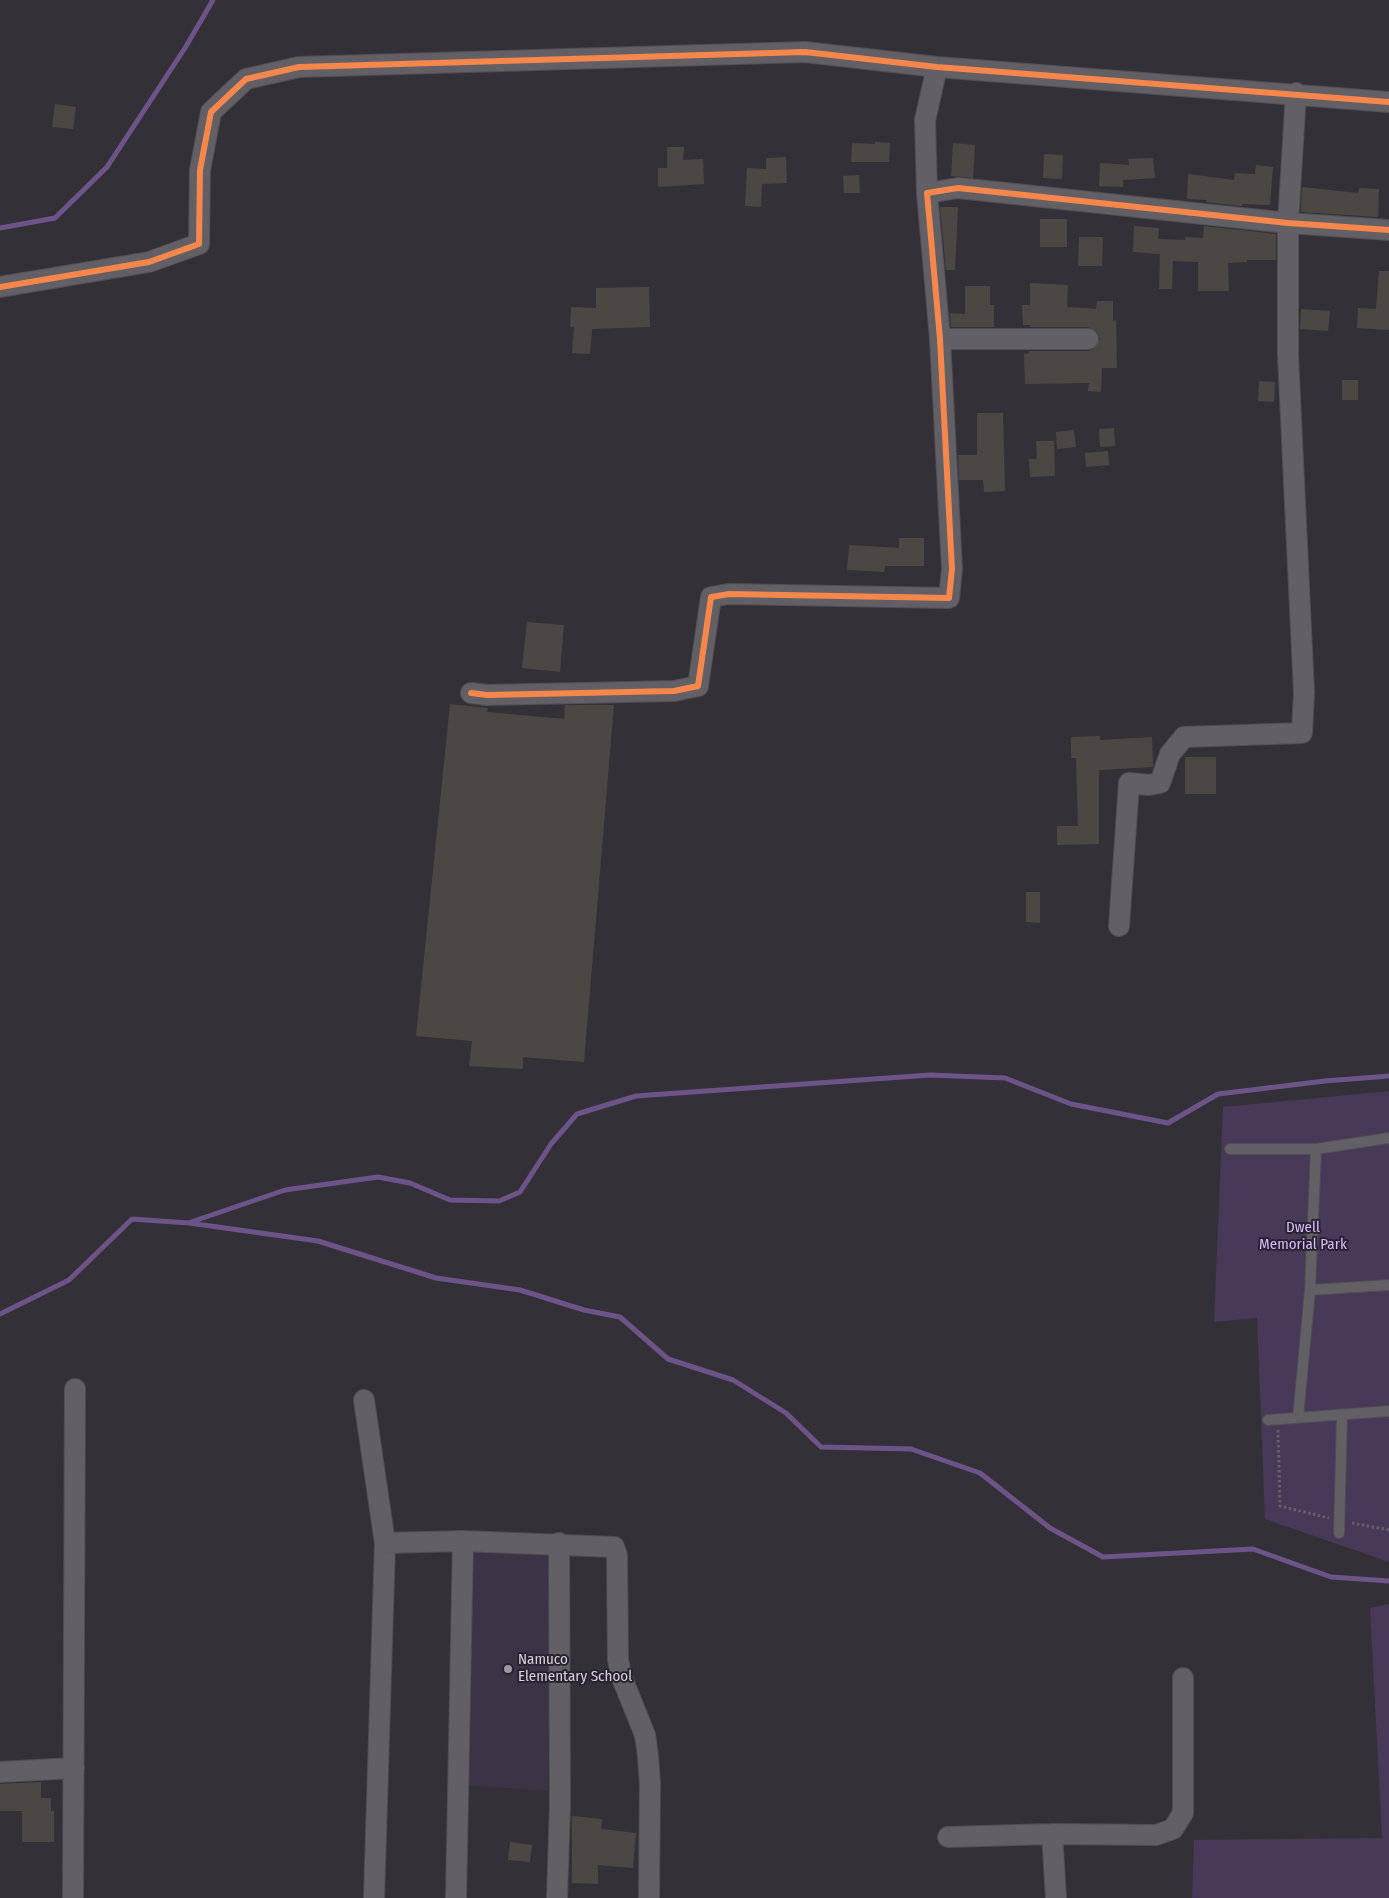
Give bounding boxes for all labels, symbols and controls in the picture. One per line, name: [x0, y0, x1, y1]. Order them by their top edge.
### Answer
park label: Dwell Memorial Park: [1259, 1219, 1347, 1254]
place label: Namuco Elementary School: [518, 1651, 632, 1686]
marker: Namuco Elementary School: [502, 1663, 514, 1675]

